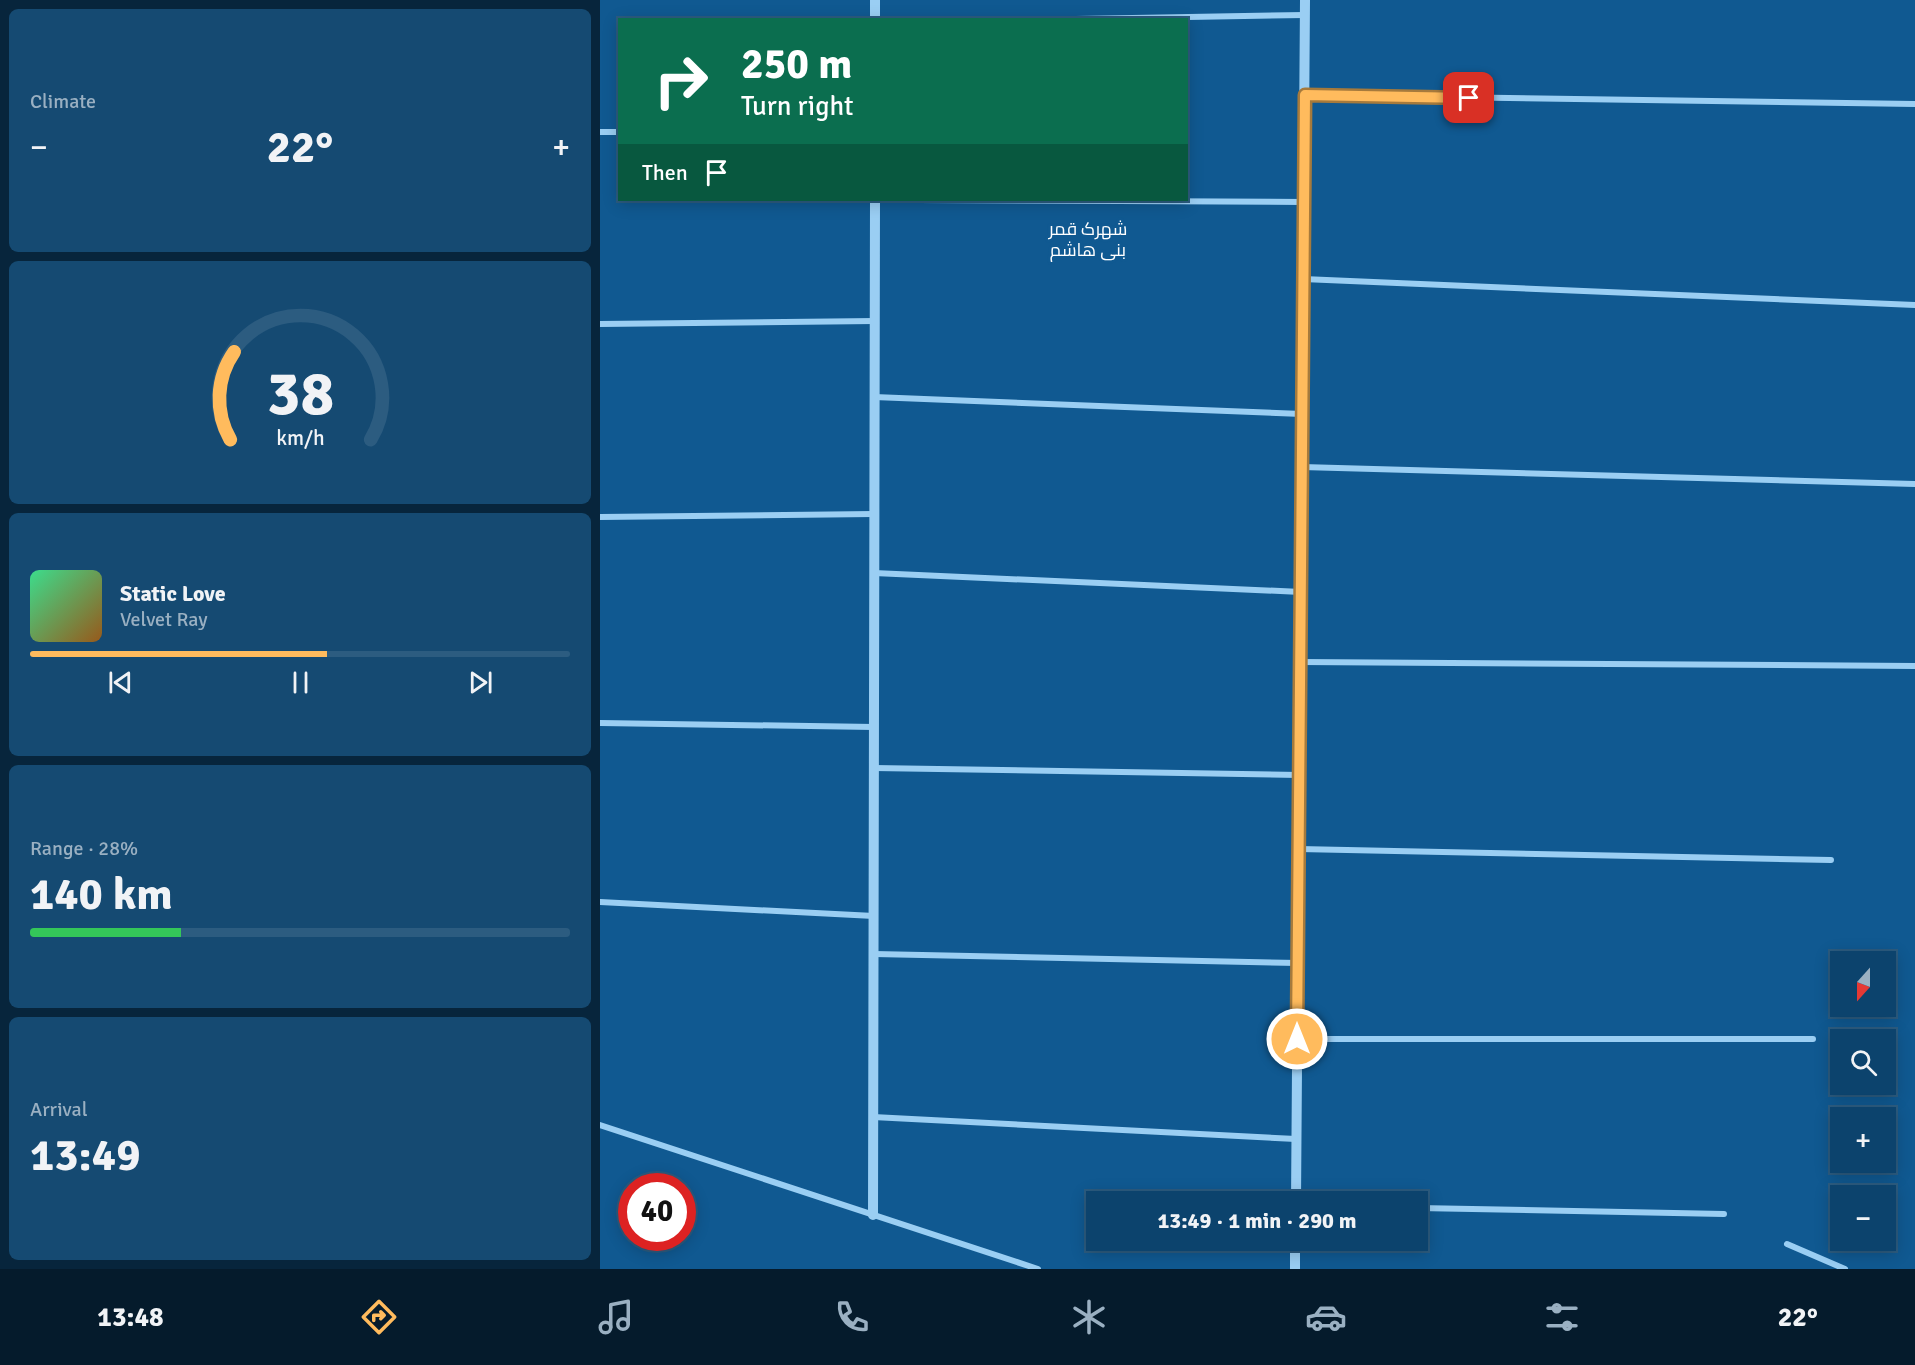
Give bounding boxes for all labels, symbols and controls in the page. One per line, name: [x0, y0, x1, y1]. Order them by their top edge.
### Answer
text: 250 m: [741, 39, 852, 90]
icon: right: [642, 42, 720, 120]
pin: [1443, 72, 1494, 123]
icon: arrive: [1452, 81, 1485, 114]
text: Climate: [30, 89, 96, 114]
text: Turn right: [741, 90, 854, 123]
text: 22°: [267, 120, 333, 175]
text: −: [30, 127, 48, 168]
text: +: [552, 127, 570, 168]
icon: arrive: [700, 156, 733, 189]
text: Then: [642, 159, 688, 186]
district label: شهرک قمر بنی هاشم: [1048, 218, 1127, 262]
text: 38: [266, 355, 334, 432]
text: km/h: [276, 425, 324, 451]
text: Static Love: [120, 580, 226, 607]
text: Velvet Ray: [120, 607, 208, 632]
icon: previous: [104, 666, 137, 699]
icon: pause: [284, 666, 317, 699]
icon: next: [464, 666, 497, 699]
text: Range · 28%: [30, 836, 138, 861]
text: 140 km: [30, 867, 173, 922]
north arrow: [1830, 951, 1896, 1017]
map controls: [1830, 951, 1896, 1251]
position arrow: [1265, 1007, 1329, 1071]
button: search: [1830, 1029, 1896, 1095]
text: Arrival: [30, 1097, 88, 1122]
button: +: [1830, 1107, 1896, 1173]
text: 13:49: [30, 1128, 140, 1183]
speed limit sign: 40: [618, 1173, 696, 1251]
button: −: [1830, 1185, 1896, 1251]
text: 13:49 · 1 min · 290 m: [1157, 1207, 1357, 1234]
icon: directions: [358, 1296, 400, 1338]
icon: music: [595, 1296, 637, 1338]
icon: phone: [831, 1296, 873, 1338]
icon: climate: [1068, 1296, 1110, 1338]
icon: car: [1305, 1296, 1347, 1338]
icon: filters: [1541, 1296, 1583, 1338]
text: 13:48: [97, 1301, 164, 1334]
text: 22°: [1778, 1301, 1818, 1334]

